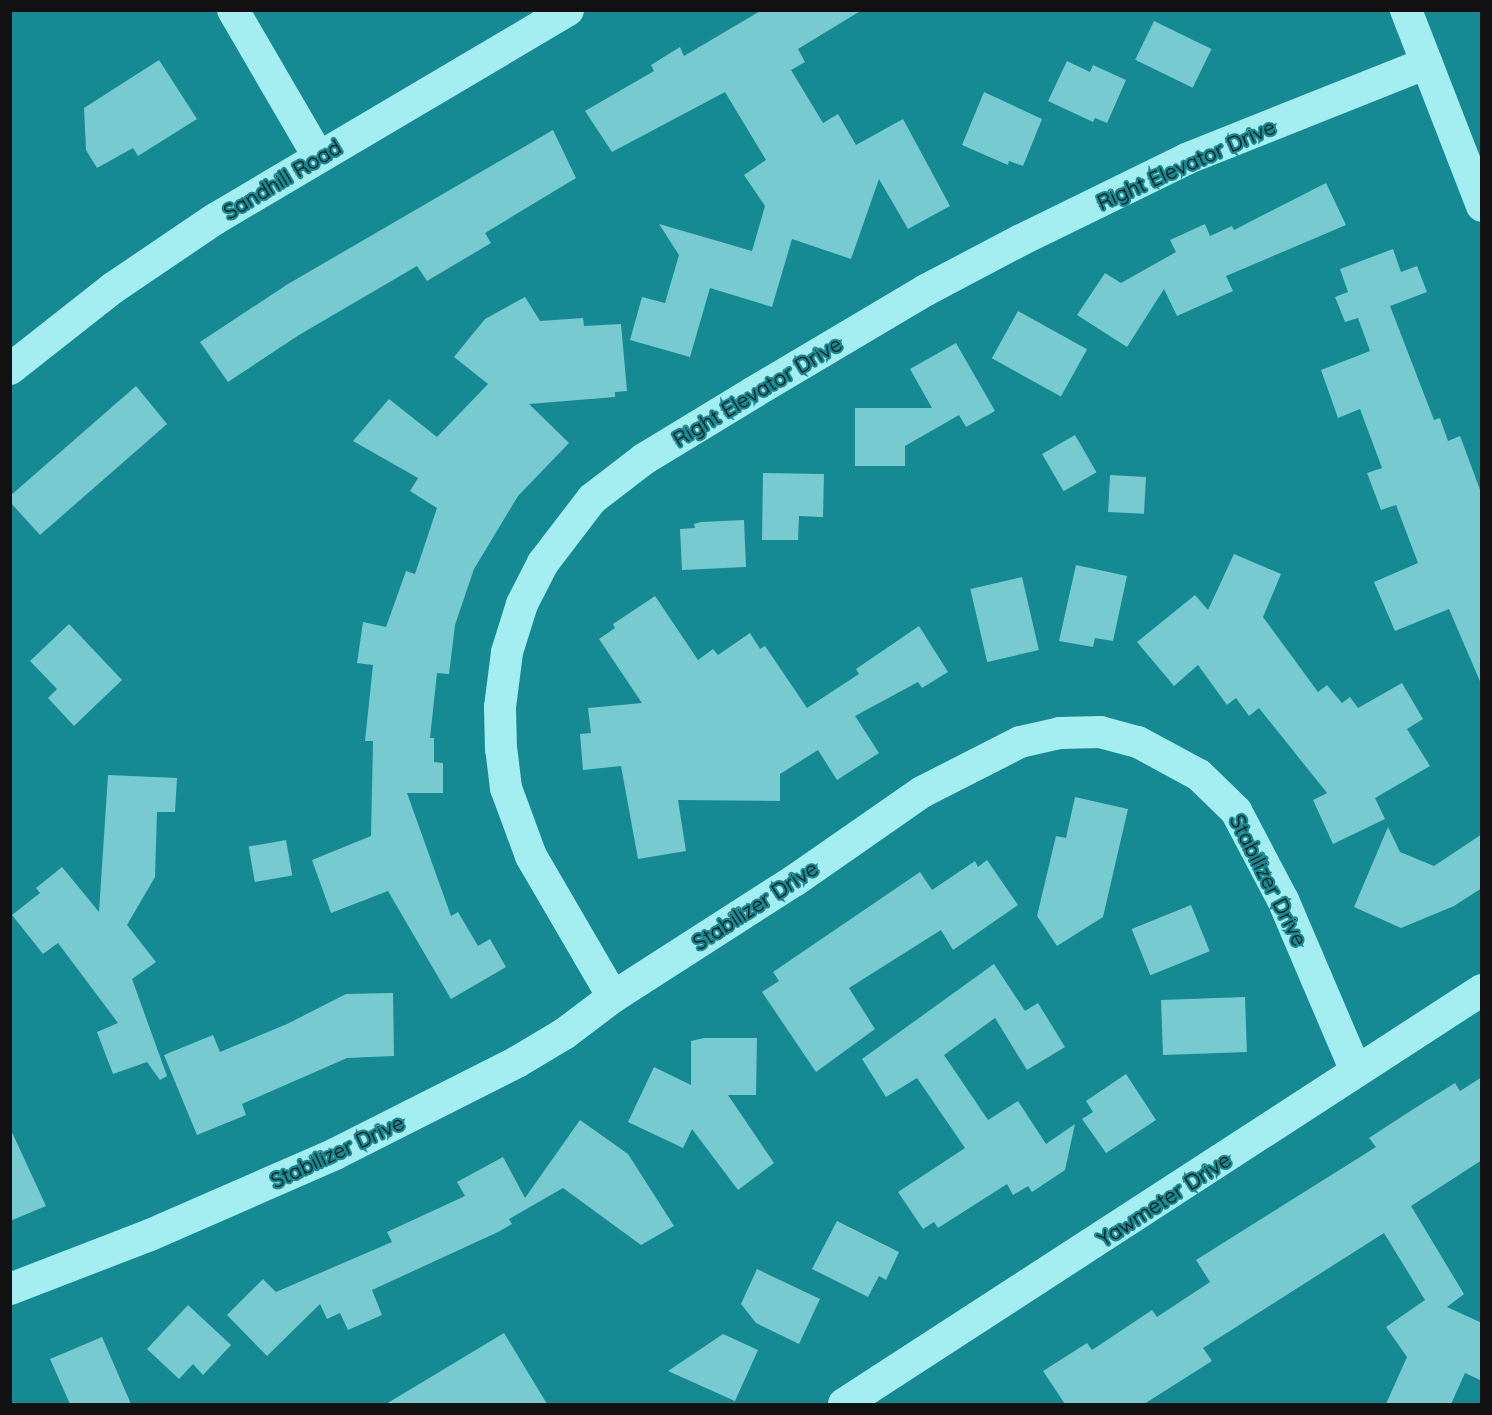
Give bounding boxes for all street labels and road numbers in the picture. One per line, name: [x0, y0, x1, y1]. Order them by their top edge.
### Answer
street label: Right Elevator Drive: [1093, 113, 1279, 215]
street label: Sandhill Road: [218, 134, 346, 224]
street label: Right Elevator Drive: [668, 331, 846, 451]
street label: Stabilizer Drive: [1225, 810, 1313, 950]
street label: Stabilizer Drive: [688, 855, 822, 955]
street label: Stabilizer Drive: [266, 1109, 408, 1193]
street label: Yawmeter Drive: [1093, 1147, 1235, 1251]

